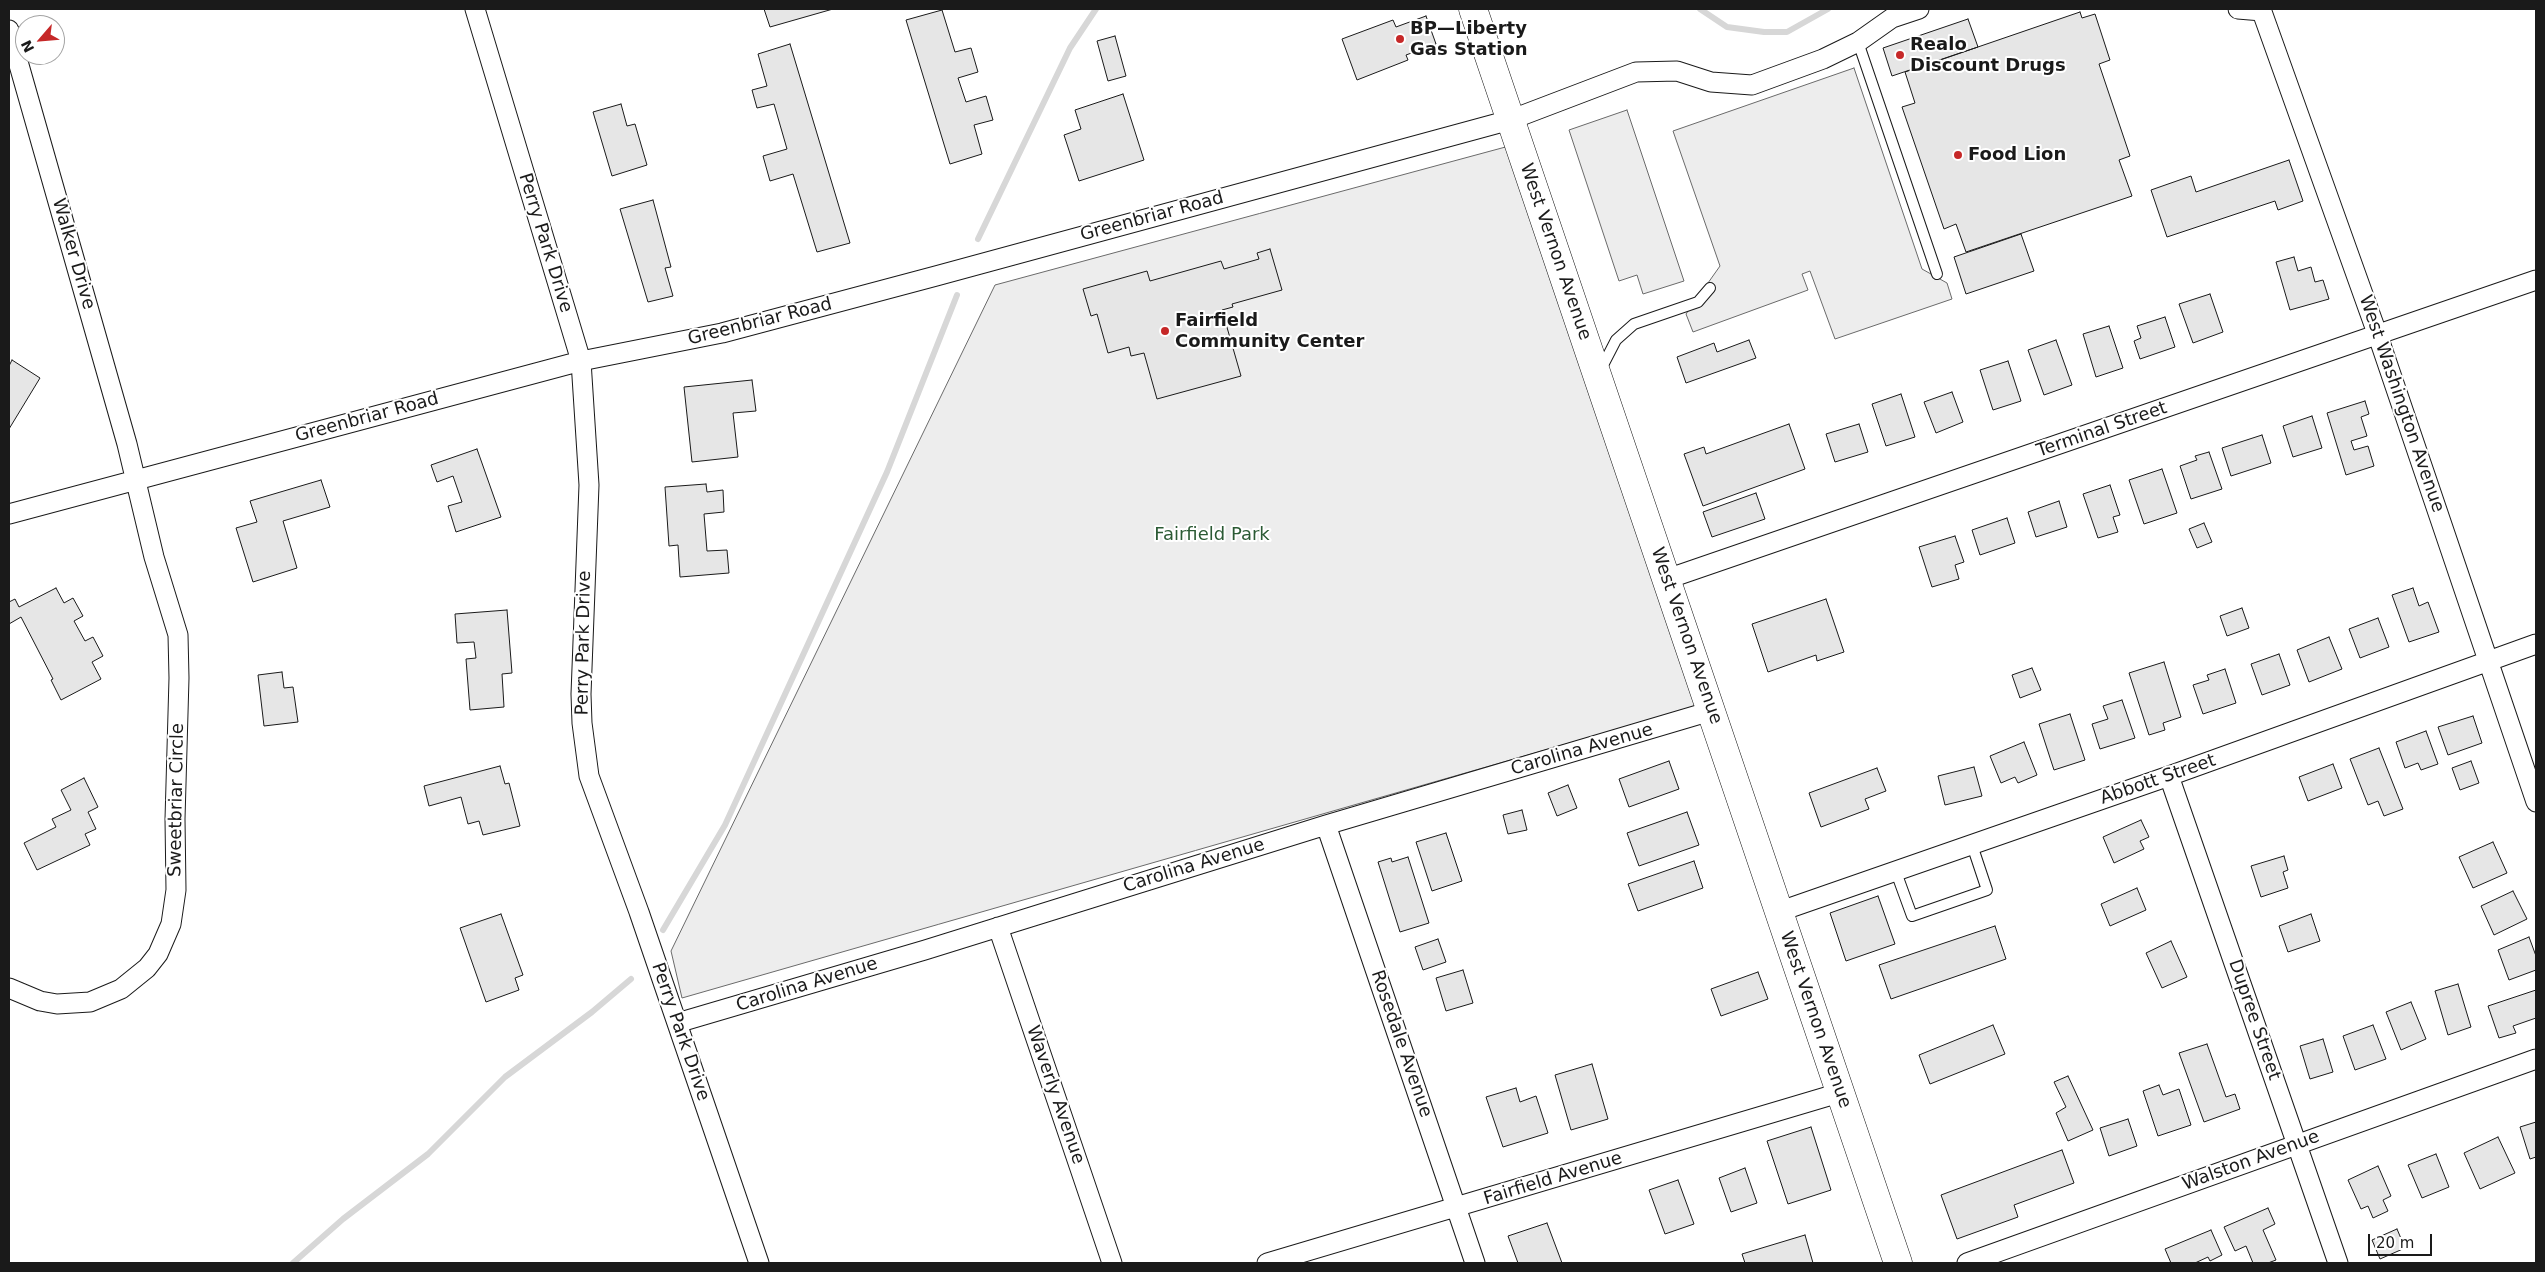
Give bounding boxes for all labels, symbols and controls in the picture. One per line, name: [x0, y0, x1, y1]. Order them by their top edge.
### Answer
north arrow: [15, 15, 65, 65]
place label: BP—Liberty Gas Station: [1410, 18, 1528, 60]
marker: BP—Liberty Gas Station: [1394, 33, 1406, 45]
place label: Realo Discount Drugs: [1910, 34, 2066, 76]
text: N: [18, 38, 37, 55]
marker: Realo Discount Drugs: [1894, 49, 1906, 61]
place label: Food Lion: [1968, 144, 2066, 166]
marker: Food Lion: [1952, 149, 1964, 161]
street label: West Vernon Avenue: [1515, 161, 1595, 343]
street label: Perry Park Drive: [514, 171, 576, 315]
street label: Greenbriar Road: [1078, 187, 1226, 247]
street label: Walker Drive: [47, 196, 99, 312]
street label: West Washington Avenue: [2354, 293, 2448, 515]
street label: Greenbriar Road: [686, 294, 834, 350]
place label: Fairfield Community Center: [1175, 310, 1364, 352]
marker: Fairfield Community Center: [1159, 325, 1171, 337]
street label: Greenbriar Road: [293, 388, 441, 448]
street label: Terminal Street: [2034, 398, 2170, 462]
park label: Fairfield Park: [1154, 524, 1270, 546]
street label: West Vernon Avenue: [1646, 545, 1726, 727]
street label: Perry Park Drive: [572, 570, 596, 716]
street label: Carolina Avenue: [1509, 719, 1655, 781]
street label: Sweetbriar Circle: [165, 723, 189, 877]
street label: Abbott Street: [2097, 750, 2219, 810]
street label: Carolina Avenue: [1121, 834, 1267, 898]
street label: West Vernon Avenue: [1775, 929, 1855, 1111]
street label: Carolina Avenue: [734, 953, 880, 1017]
street label: Dupree Street: [2223, 957, 2285, 1083]
street label: Perry Park Drive: [646, 960, 714, 1104]
street label: Rosedale Avenue: [1366, 968, 1436, 1120]
street label: Waverly Avenue: [1021, 1023, 1089, 1167]
street label: Walston Avenue: [2180, 1126, 2322, 1196]
street label: Fairfield Avenue: [1481, 1148, 1625, 1210]
scale bar: [2370, 1224, 2434, 1256]
text: 20 m: [2376, 1234, 2414, 1252]

